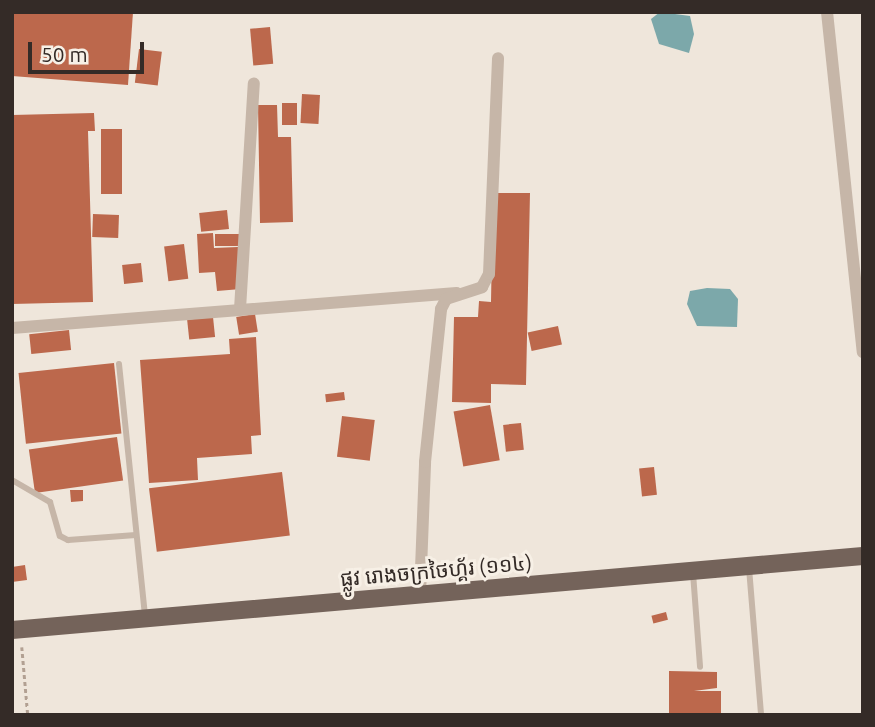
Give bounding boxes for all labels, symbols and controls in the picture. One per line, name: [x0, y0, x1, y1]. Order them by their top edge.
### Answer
scale bar: [32, 28, 147, 72]
text: 50 m: [41, 42, 88, 66]
street label: ផ្លូវ រោងចក្រថៃហ្គ័រ (១១៤): [339, 549, 533, 591]

